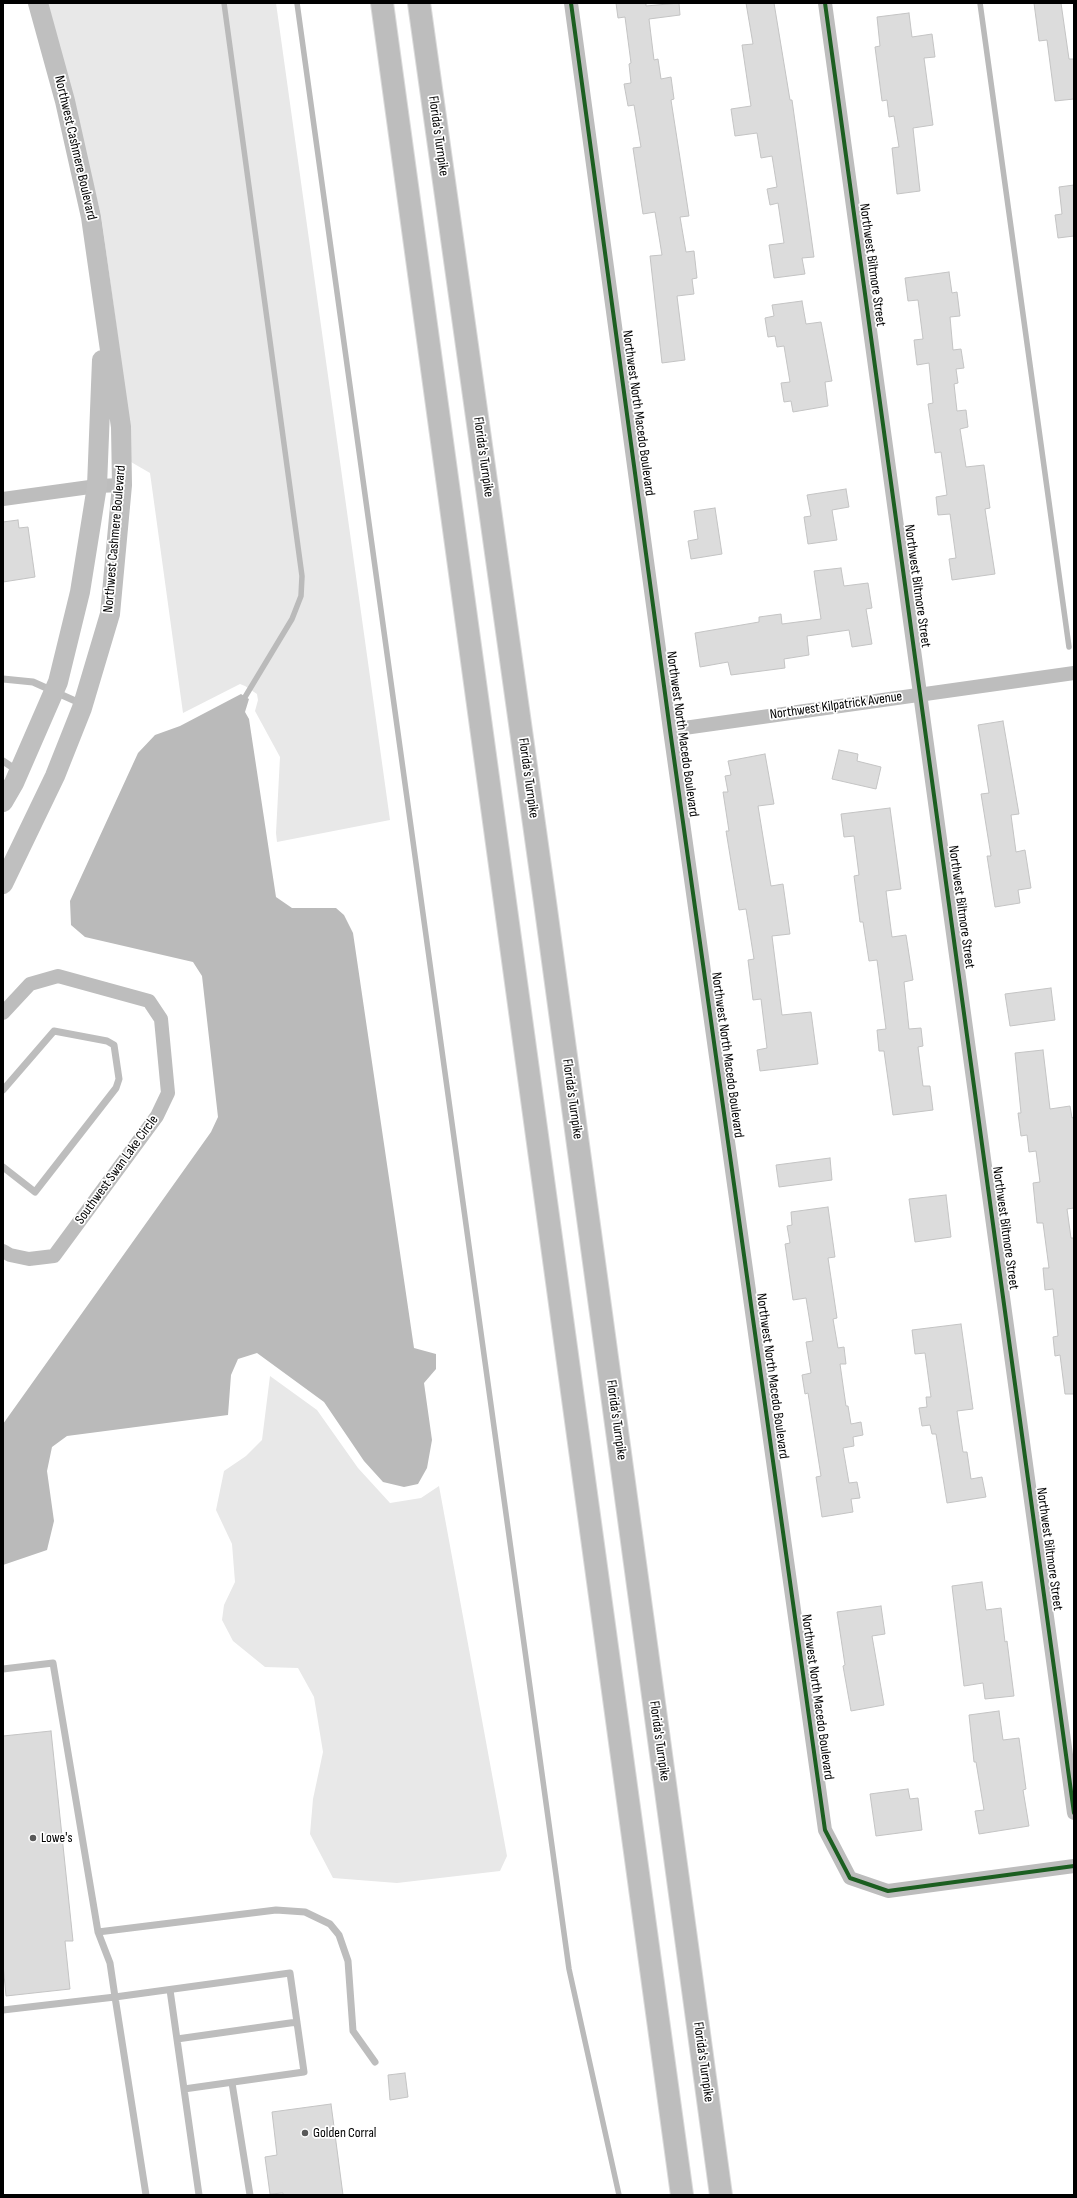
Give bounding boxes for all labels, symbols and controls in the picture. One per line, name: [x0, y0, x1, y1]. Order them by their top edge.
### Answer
street label: Northwest Cashmere Boulevard: [50, 74, 100, 222]
street label: Florida's Turnpike: [424, 95, 452, 177]
street label: Northwest Biltmore Street: [855, 202, 889, 328]
street label: Northwest North Macedo Boulevard: [618, 329, 658, 497]
street label: Florida's Turnpike: [469, 416, 497, 498]
street label: Northwest Cashmere Boulevard: [100, 465, 130, 613]
street label: Northwest Biltmore Street: [900, 523, 934, 649]
street label: Northwest North Macedo Boulevard: [662, 650, 702, 818]
street label: Northwest Kilpatrick Avenue: [769, 688, 903, 724]
street label: Florida's Turnpike: [514, 737, 542, 819]
street label: Northwest Biltmore Street: [944, 844, 978, 970]
street label: Northwest North Macedo Boulevard: [707, 971, 747, 1139]
street label: Florida's Turnpike: [558, 1058, 586, 1140]
street label: Southwest Swan Lake Circle: [72, 1112, 162, 1228]
street label: Northwest Biltmore Street: [988, 1165, 1022, 1291]
street label: Northwest North Macedo Boulevard: [752, 1292, 792, 1460]
street label: Florida's Turnpike: [602, 1379, 630, 1461]
street label: Northwest Biltmore Street: [1032, 1486, 1066, 1612]
street label: Northwest North Macedo Boulevard: [797, 1613, 837, 1781]
street label: Florida's Turnpike: [645, 1700, 673, 1782]
place label: Lowe's: [41, 1830, 72, 1846]
marker: Lowe's: [28, 1833, 38, 1843]
street label: Florida's Turnpike: [689, 2021, 717, 2103]
place label: Golden Corral: [313, 2125, 376, 2141]
marker: Golden Corral: [300, 2128, 310, 2138]

